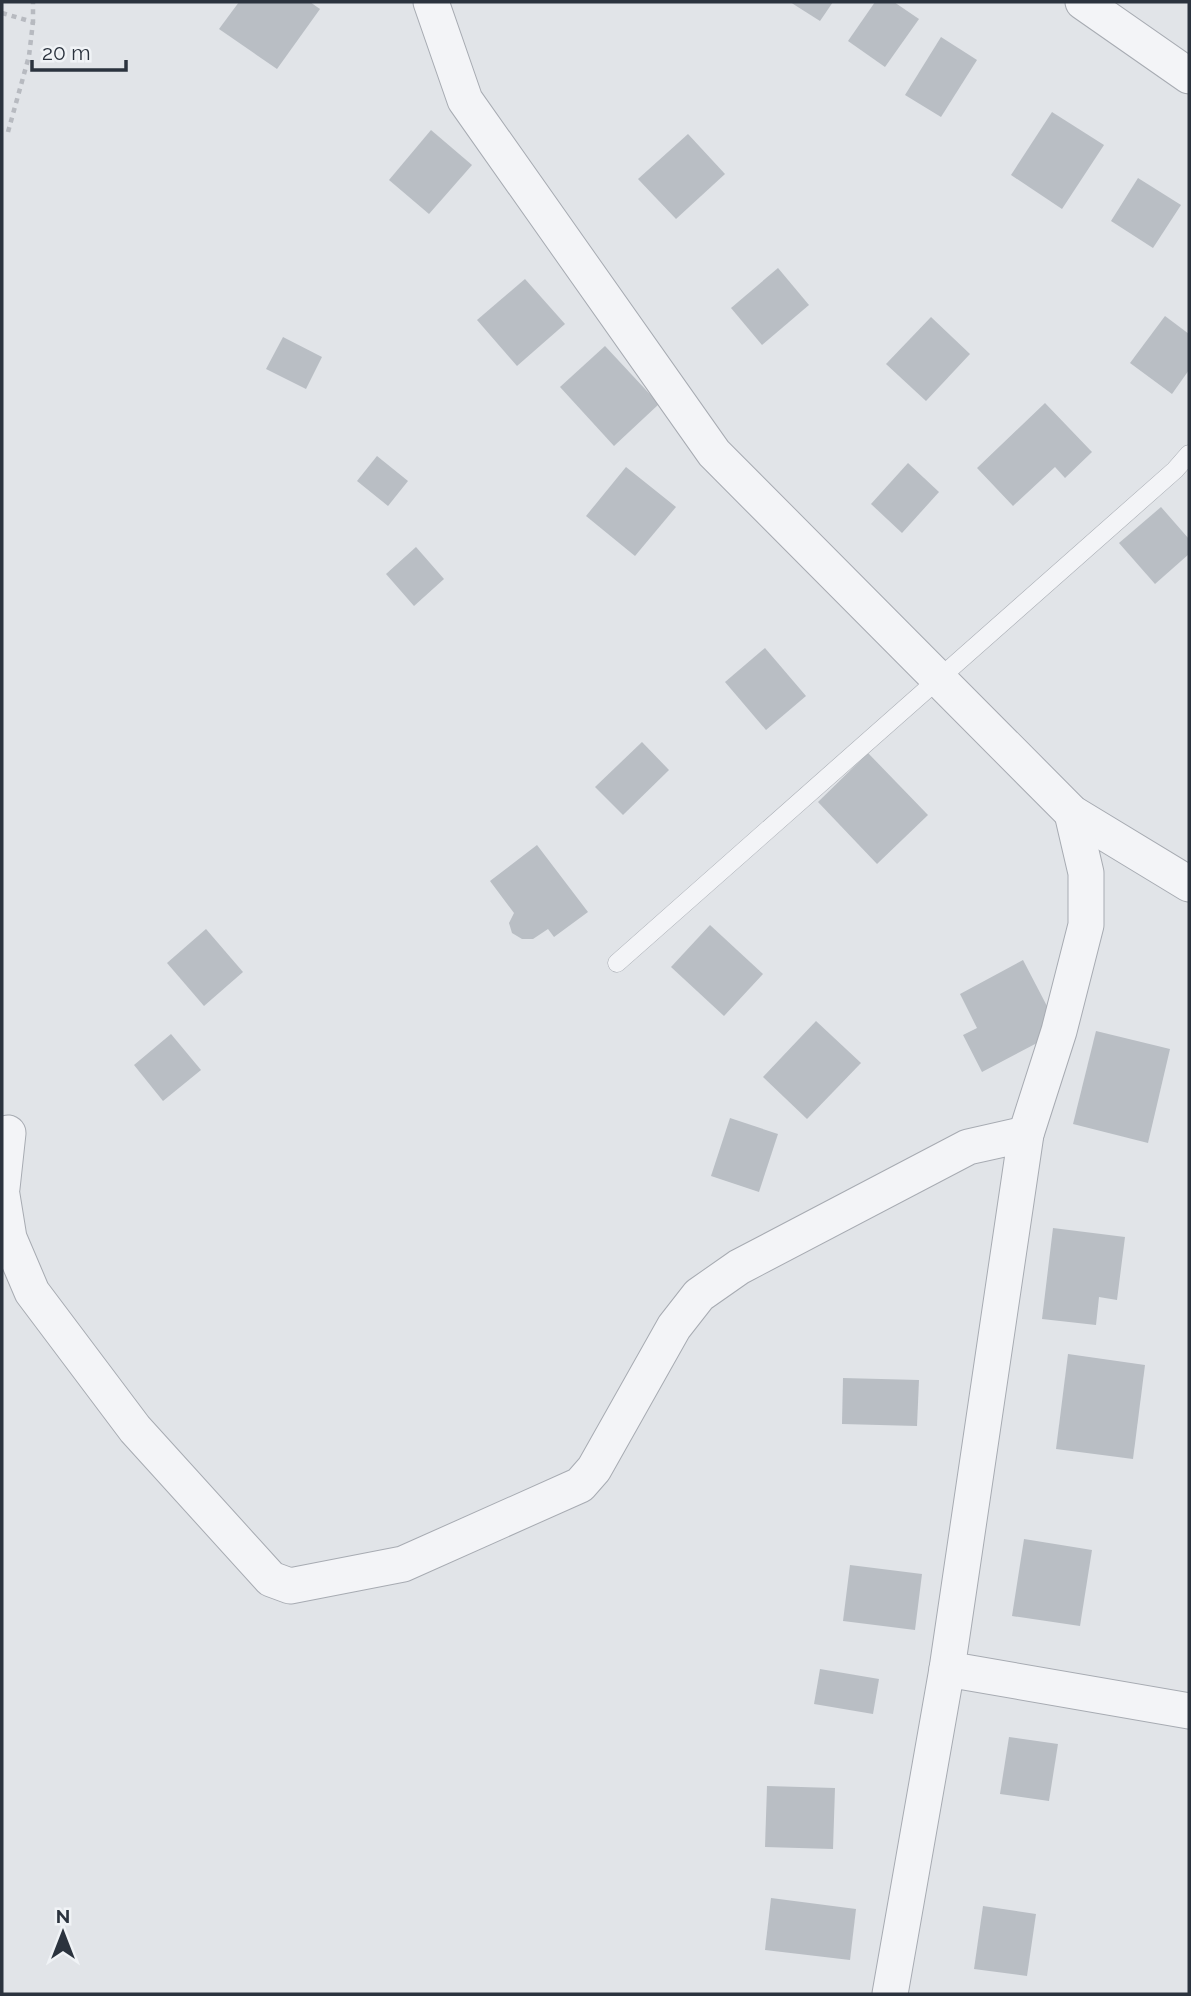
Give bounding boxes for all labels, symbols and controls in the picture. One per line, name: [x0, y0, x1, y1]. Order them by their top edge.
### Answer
scale bar: [32, 28, 126, 72]
text: 20 m: [42, 40, 90, 65]
north arrow: [28, 1898, 98, 1968]
text: N: [56, 1905, 70, 1927]

